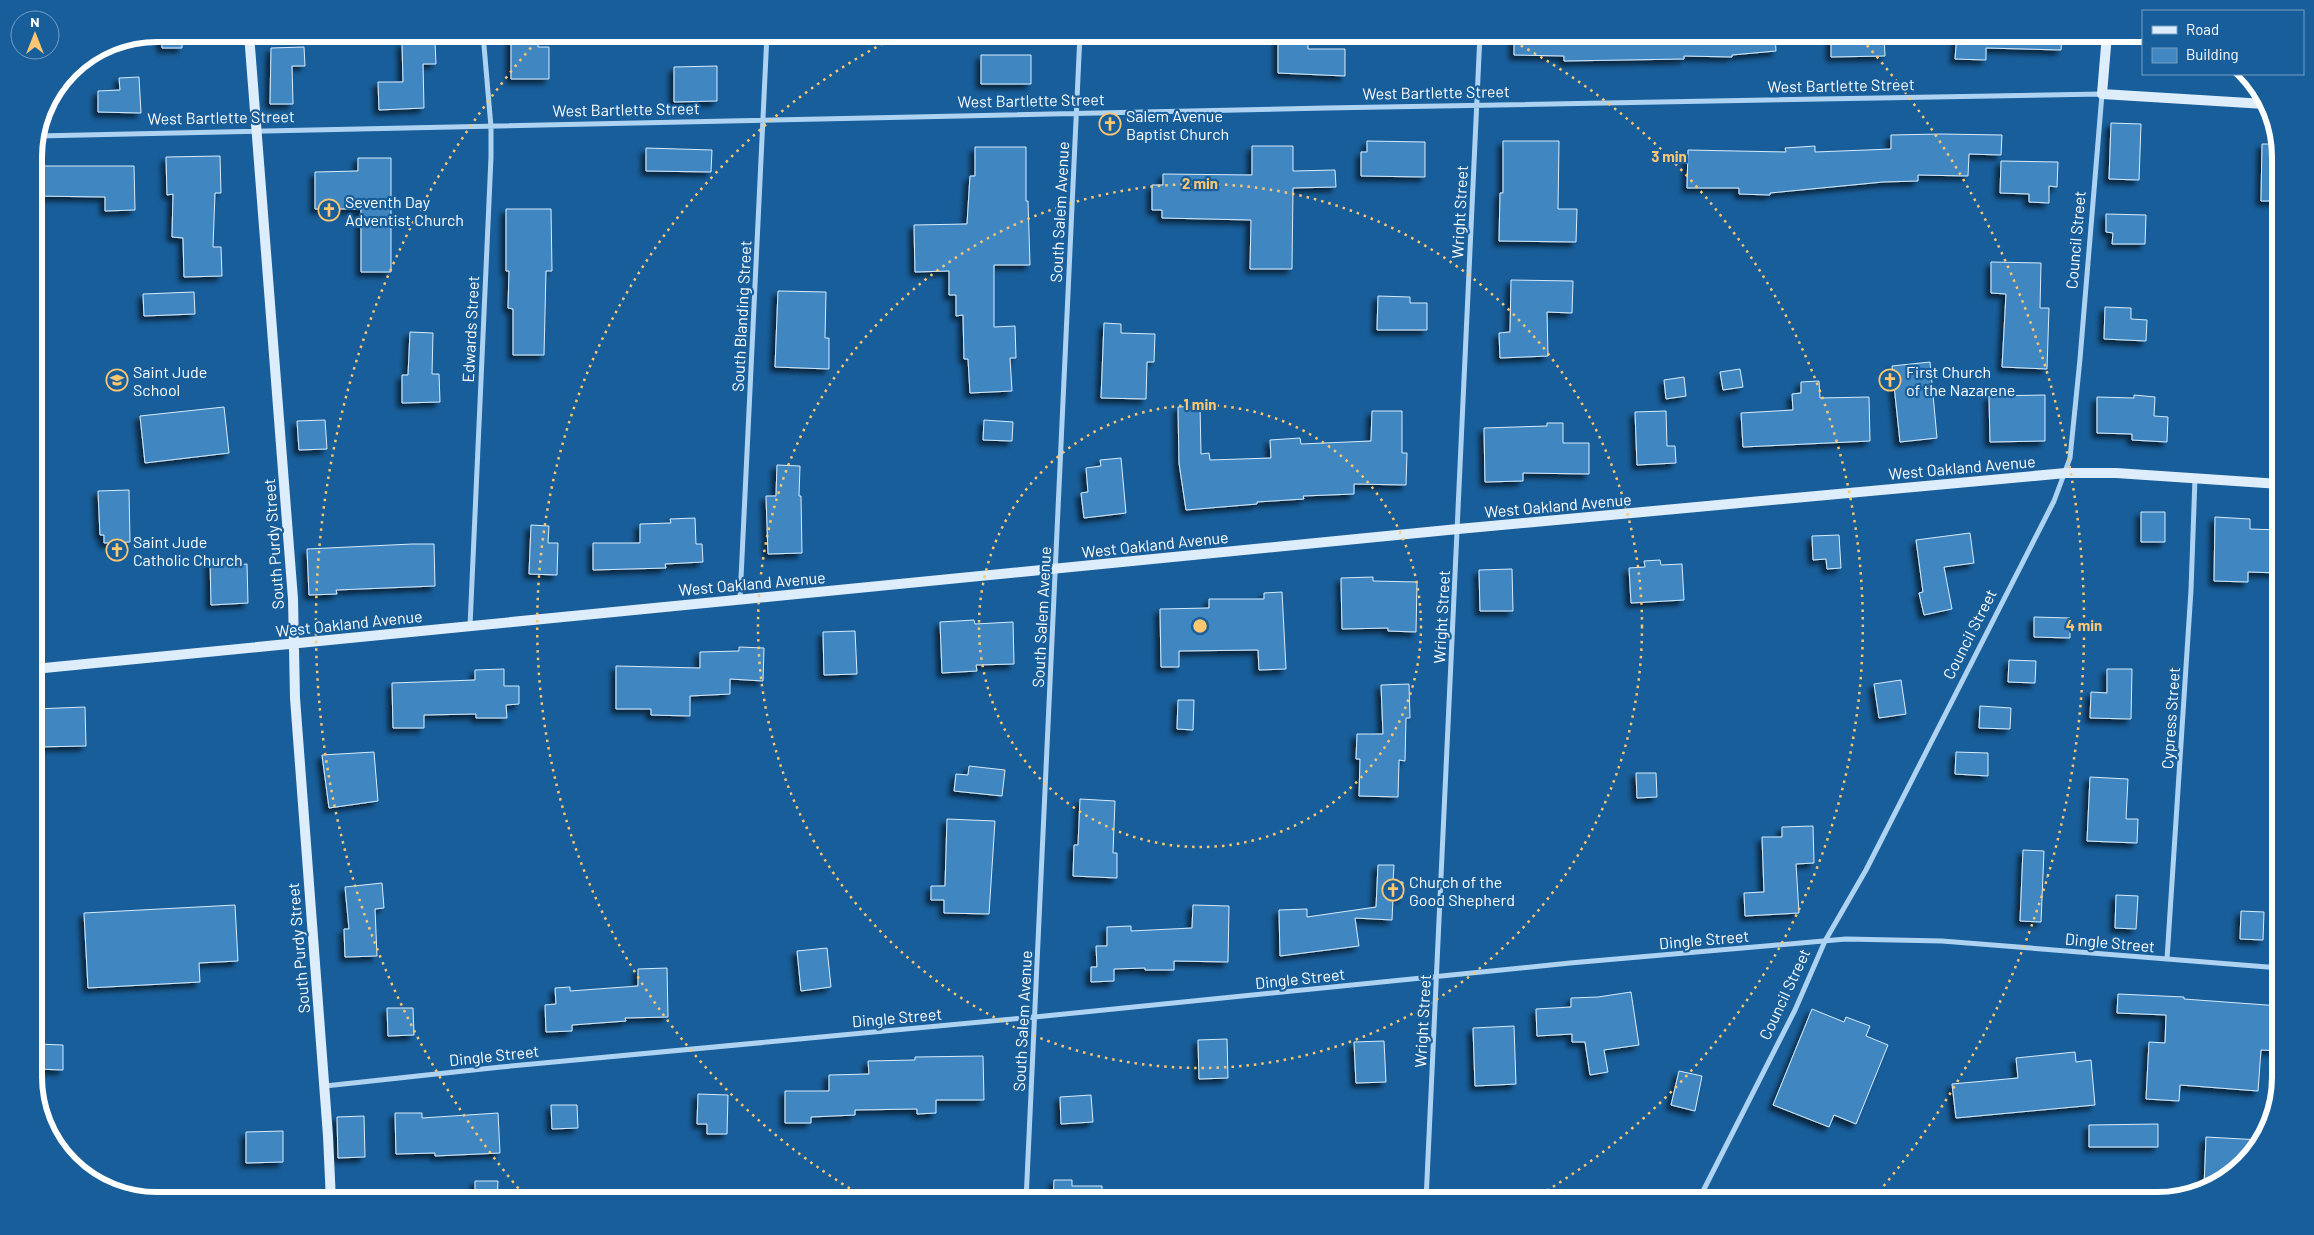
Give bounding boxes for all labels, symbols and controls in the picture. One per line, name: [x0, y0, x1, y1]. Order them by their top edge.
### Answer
north arrow: [10, 10, 60, 60]
legend: [2142, 10, 2304, 75]
text: N: [30, 13, 40, 30]
text: Road: [2186, 20, 2219, 38]
text: Building: [2186, 45, 2239, 63]
street label: West Bartlette Street: [1767, 74, 1915, 96]
street label: West Bartlette Street: [1362, 81, 1510, 103]
street label: West Bartlette Street: [957, 89, 1105, 111]
street label: West Bartlette Street: [552, 98, 700, 120]
street label: West Bartlette Street: [147, 106, 295, 128]
place label: Salem Avenue Baptist Church: [1126, 106, 1229, 143]
church icon: Salem Avenue Baptist Church: [1098, 112, 1122, 136]
street label: South Salem Avenue: [1046, 141, 1072, 283]
text: 3 min: [1651, 147, 1687, 165]
street label: Wright Street: [1447, 165, 1471, 259]
text: 2 min: [1182, 174, 1218, 192]
street label: Council Street: [2061, 190, 2089, 290]
place label: Seventh Day Adventist Church: [345, 192, 464, 229]
church icon: Seventh Day Adventist Church: [317, 198, 341, 222]
street label: South Blanding Street: [728, 240, 754, 392]
street label: Edwards Street: [458, 275, 482, 383]
place label: Saint Jude School: [133, 362, 207, 399]
place label: First Church of the Nazarene: [1906, 362, 2015, 399]
school or university icon: Saint Jude School: [105, 368, 129, 392]
church icon: First Church of the Nazarene: [1878, 368, 1902, 392]
text: 1 min: [1184, 395, 1216, 413]
street label: West Oakland Avenue: [1888, 451, 2036, 483]
street label: South Purdy Street: [259, 478, 287, 610]
street label: West Oakland Avenue: [1484, 489, 1632, 521]
street label: West Oakland Avenue: [1081, 527, 1229, 561]
place label: Saint Jude Catholic Church: [133, 532, 243, 569]
church icon: Saint Jude Catholic Church: [105, 538, 129, 562]
street label: South Salem Avenue: [1028, 546, 1054, 688]
street label: West Oakland Avenue: [678, 567, 826, 599]
street label: Wright Street: [1429, 570, 1453, 664]
street label: Council Street: [1938, 586, 2000, 682]
street label: West Oakland Avenue: [275, 606, 423, 640]
text: 4 min: [2066, 616, 2102, 634]
centre of rings: [1191, 617, 1209, 635]
street label: Cypress Street: [2157, 666, 2183, 770]
place label: Church of the Good Shepherd: [1409, 872, 1515, 909]
church icon: Church of the Good Shepherd: [1381, 878, 1405, 902]
street label: South Purdy Street: [283, 882, 313, 1014]
street label: Dingle Street: [1658, 926, 1750, 952]
street label: Dingle Street: [2064, 929, 2156, 955]
street label: Council Street: [1755, 945, 1813, 1043]
street label: South Salem Avenue: [1009, 950, 1035, 1092]
street label: Dingle Street: [1254, 964, 1346, 992]
street label: Wright Street: [1410, 974, 1434, 1068]
street label: Dingle Street: [851, 1004, 943, 1030]
street label: Dingle Street: [448, 1041, 540, 1069]

